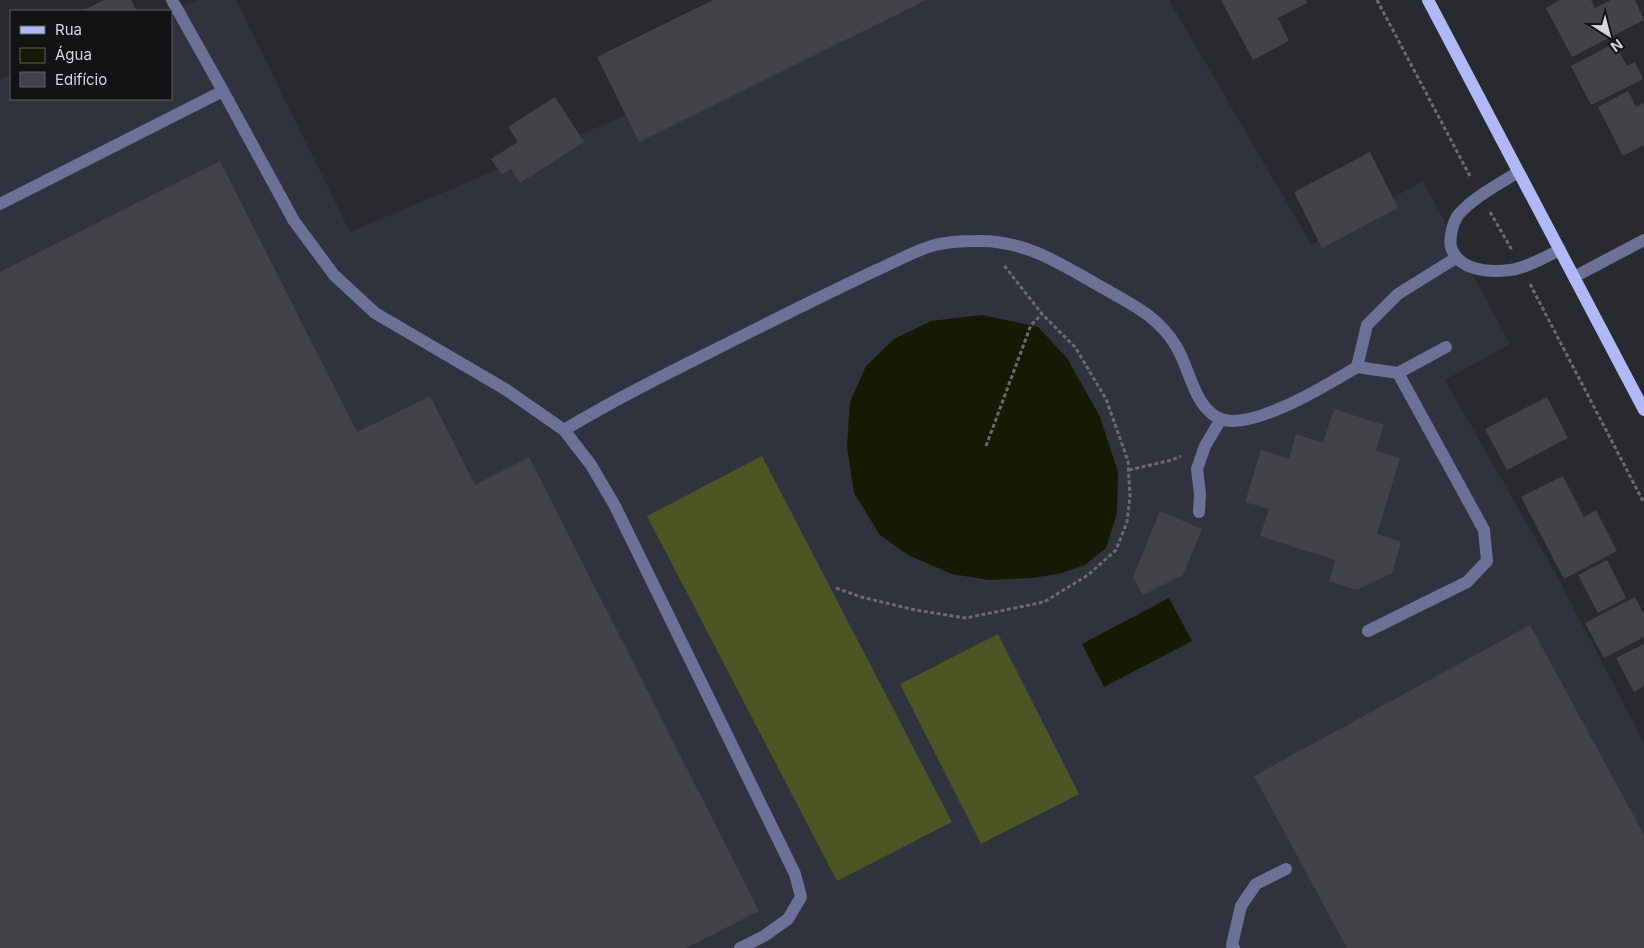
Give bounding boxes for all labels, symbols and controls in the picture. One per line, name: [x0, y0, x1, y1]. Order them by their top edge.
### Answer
legend: [10, 10, 172, 100]
north arrow: [1584, 10, 1634, 60]
text: Rua: [55, 20, 82, 39]
text: N: [1608, 36, 1626, 56]
text: Água: [55, 45, 92, 64]
text: Edifício: [55, 70, 107, 89]

